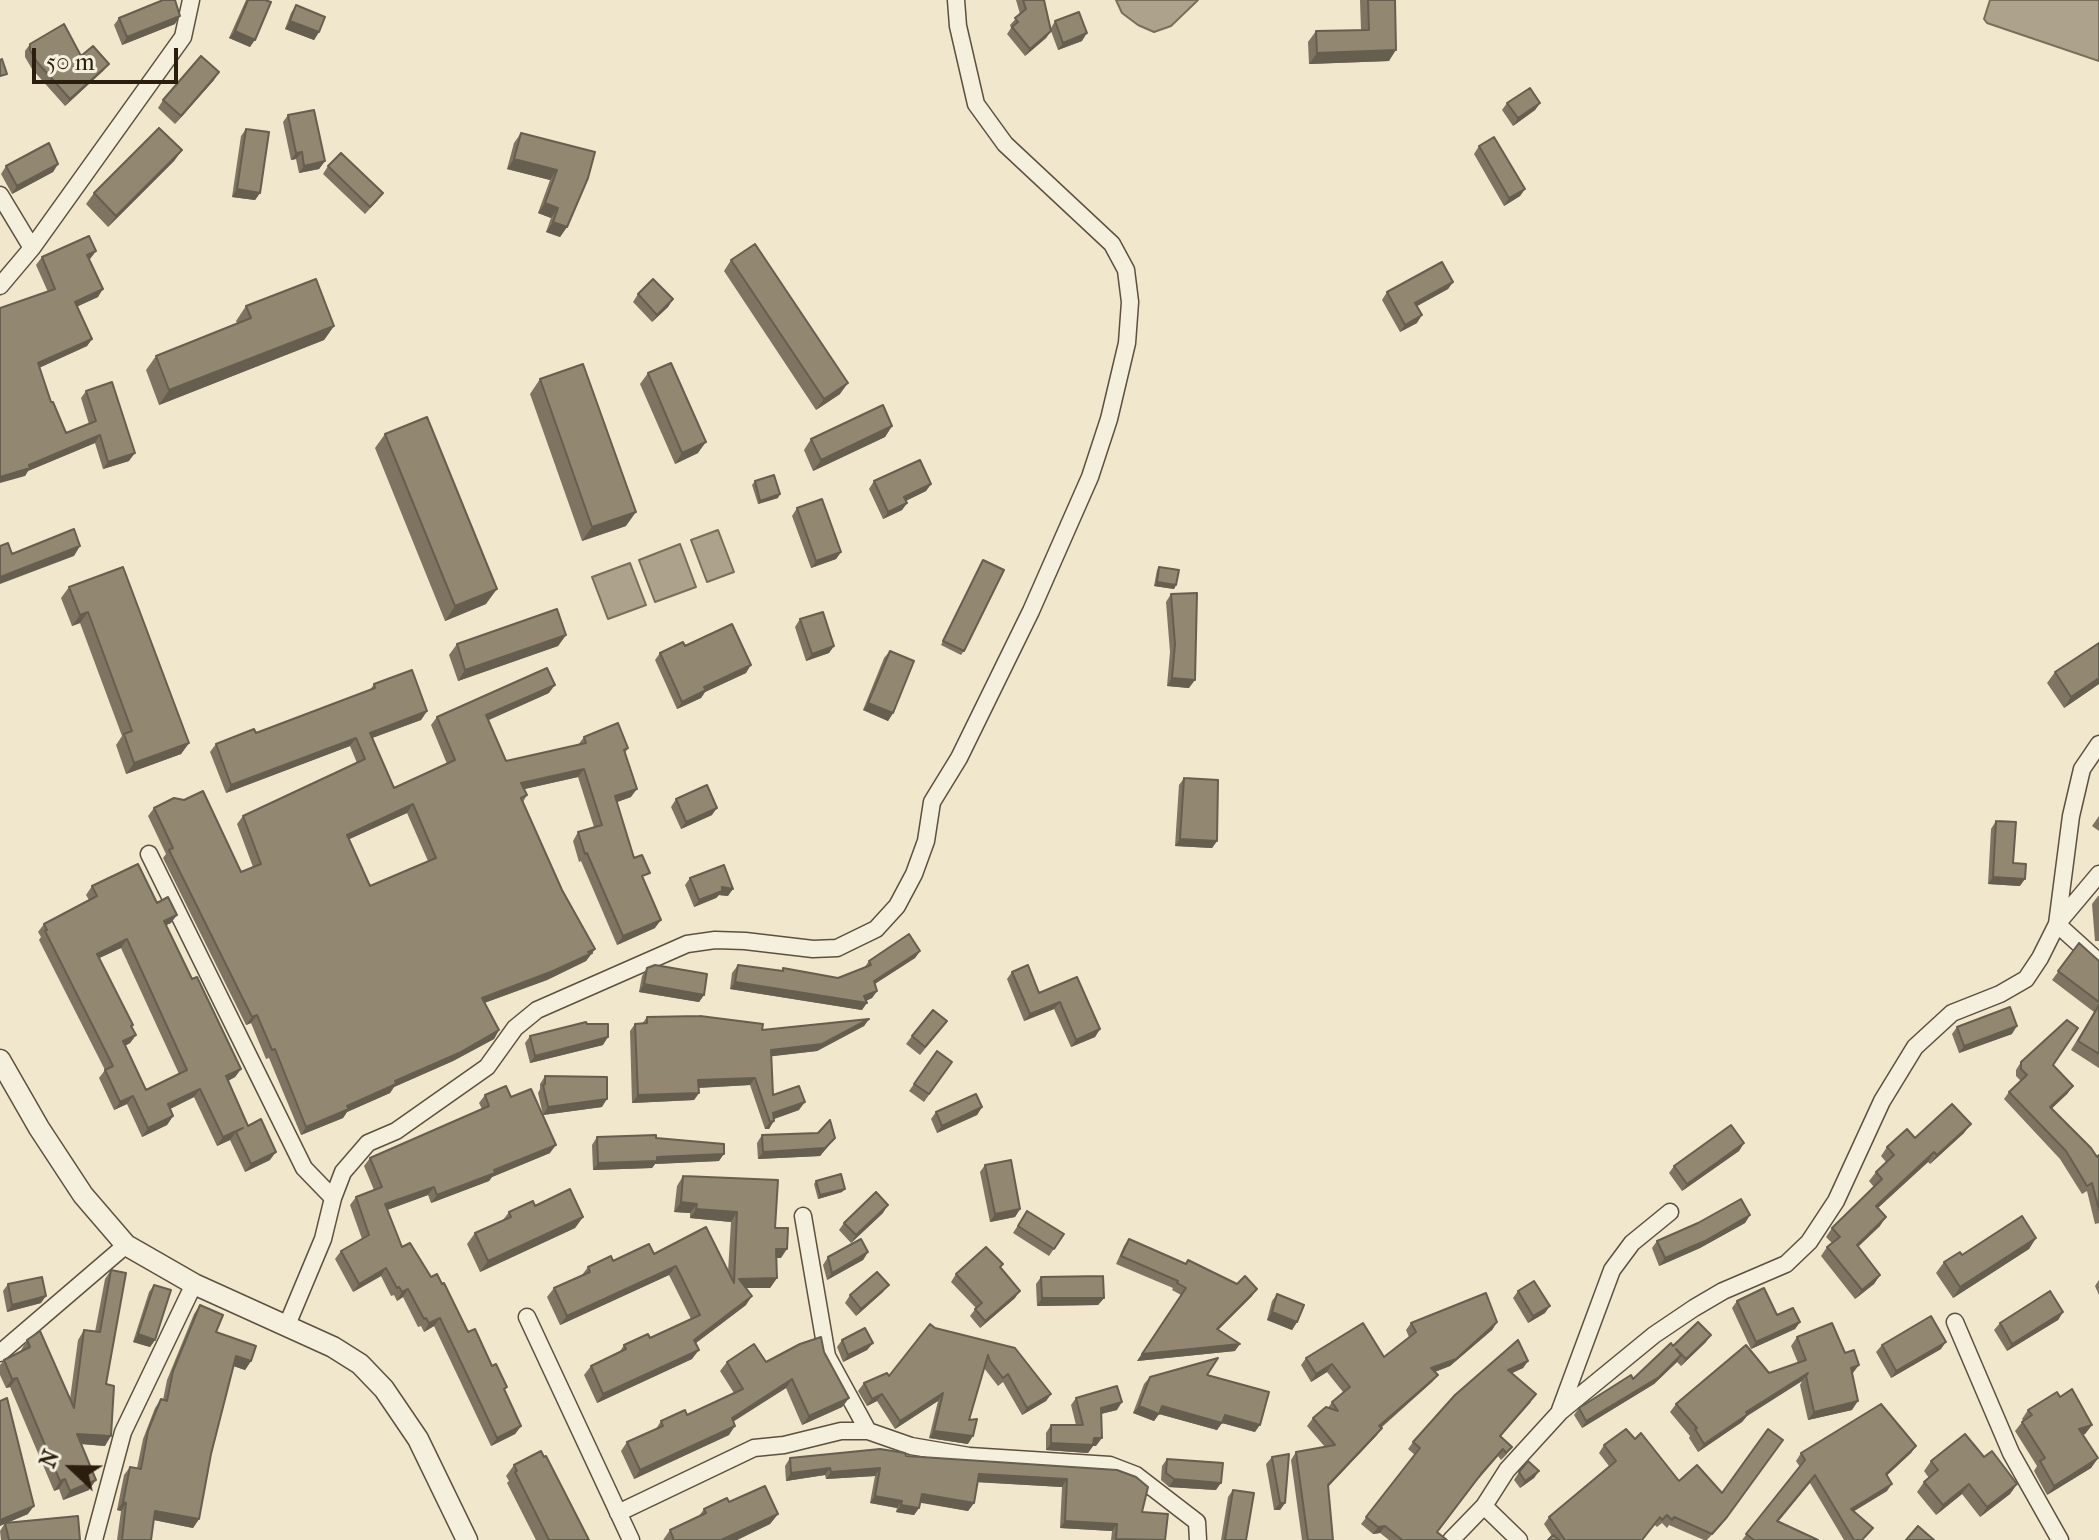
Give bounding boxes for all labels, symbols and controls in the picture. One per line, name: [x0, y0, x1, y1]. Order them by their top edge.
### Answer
scale bar: [36, 32, 182, 82]
text: 50 m: [46, 48, 95, 76]
north arrow: [32, 1428, 112, 1508]
text: N: [35, 1446, 65, 1472]

